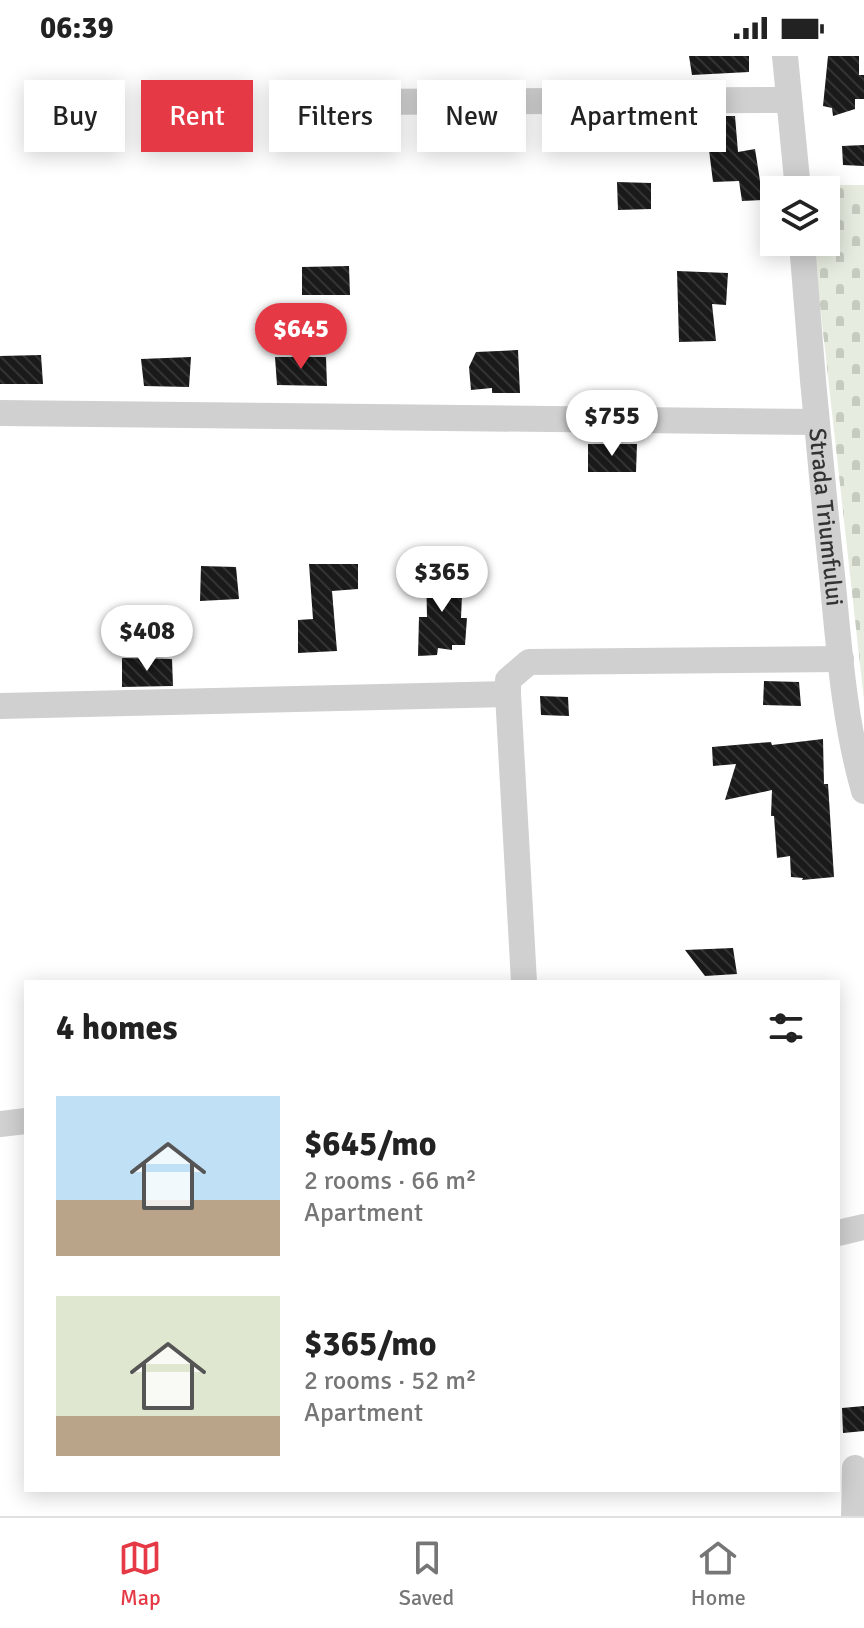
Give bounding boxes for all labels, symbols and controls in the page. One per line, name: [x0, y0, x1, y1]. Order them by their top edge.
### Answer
text: 06:39: [40, 10, 114, 47]
chip: Buy: [24, 80, 125, 152]
chip: Rent: [141, 80, 253, 152]
chip: Filters: [269, 80, 401, 152]
chip: New: [417, 80, 526, 152]
chip: Apartment: [542, 80, 726, 152]
map controls: [760, 176, 840, 256]
button: layers: [760, 176, 840, 256]
pin: $645: [254, 303, 348, 371]
text: $645: [273, 313, 329, 345]
pin: $755: [565, 390, 659, 458]
text: $755: [584, 400, 640, 432]
street label: Strada Triumfului: [802, 427, 850, 607]
pin: $365: [395, 546, 489, 614]
text: $365: [414, 556, 470, 588]
pin: $408: [100, 605, 194, 673]
text: $408: [119, 615, 175, 647]
icon: filters: [764, 1006, 808, 1050]
text: 4 homes: [56, 1007, 177, 1049]
text: $645/mo: [304, 1123, 437, 1165]
icon: home: [120, 1128, 216, 1224]
text: 2 rooms · 66 m²: [304, 1165, 477, 1197]
text: Apartment: [304, 1197, 423, 1229]
text: $365/mo: [304, 1323, 437, 1365]
icon: home: [120, 1328, 216, 1424]
text: 2 rooms · 52 m²: [304, 1365, 477, 1397]
text: Apartment: [304, 1397, 423, 1429]
tab: Map: [118, 1536, 162, 1611]
tab: Saved: [399, 1536, 454, 1611]
tab: Home: [691, 1536, 746, 1611]

